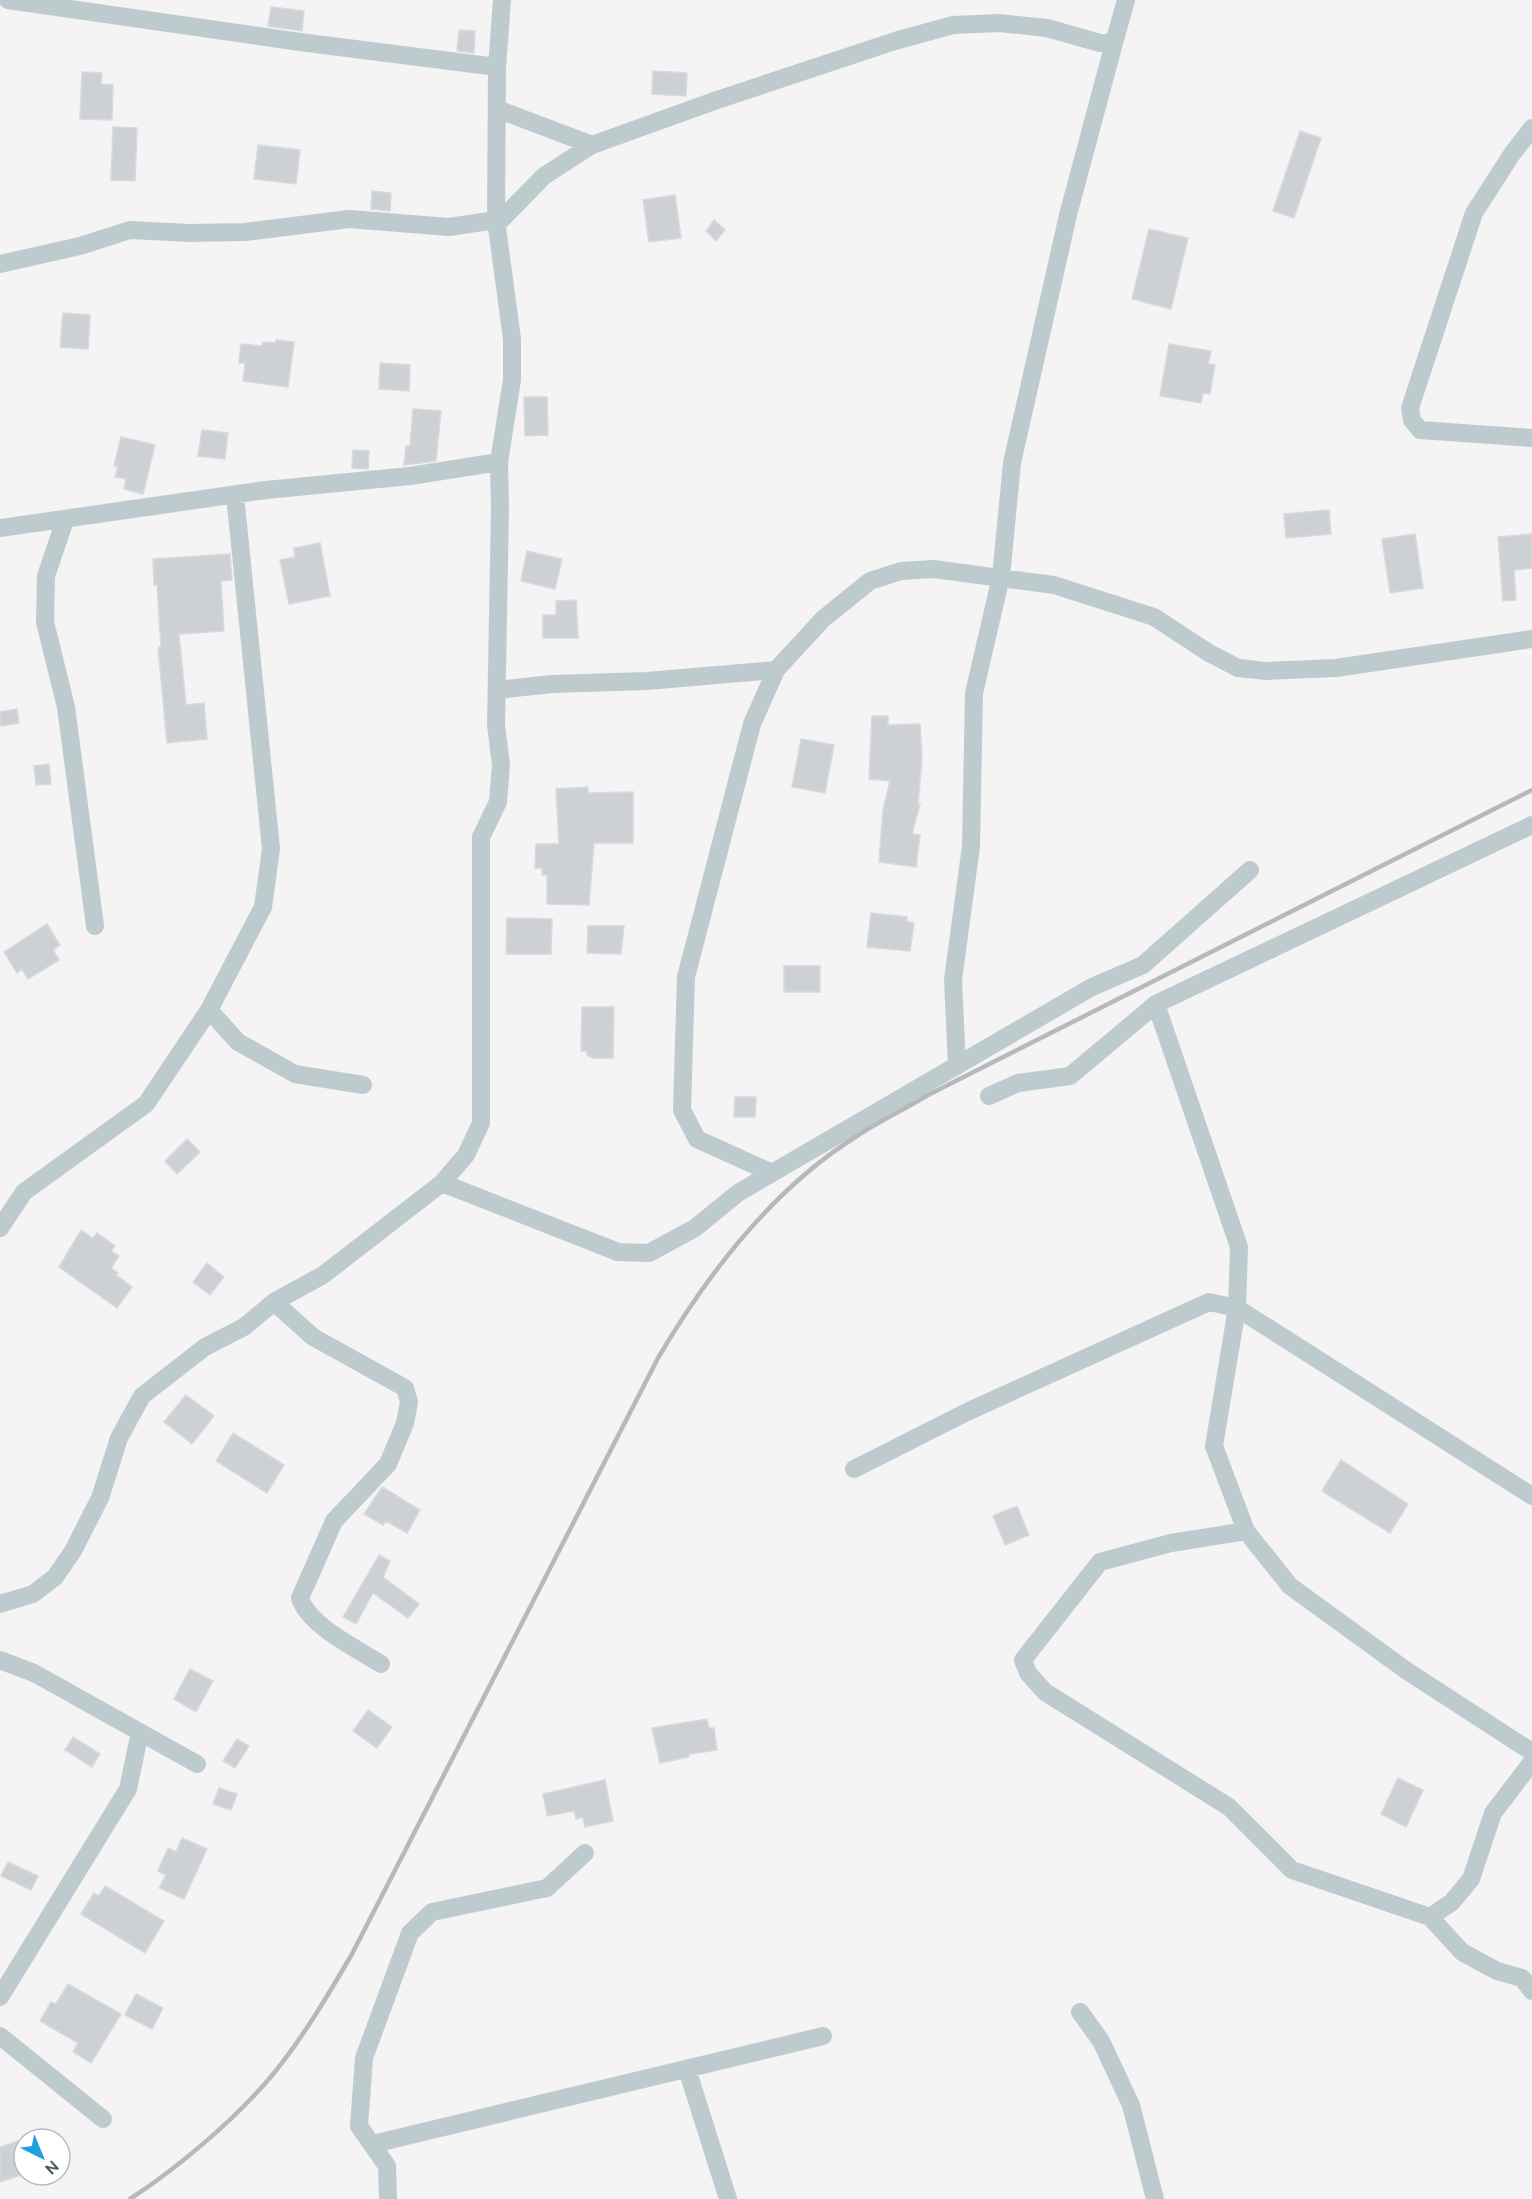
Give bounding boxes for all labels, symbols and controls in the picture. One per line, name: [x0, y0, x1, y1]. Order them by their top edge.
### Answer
north arrow: [12, 2127, 72, 2187]
text: N: [42, 2157, 63, 2179]

